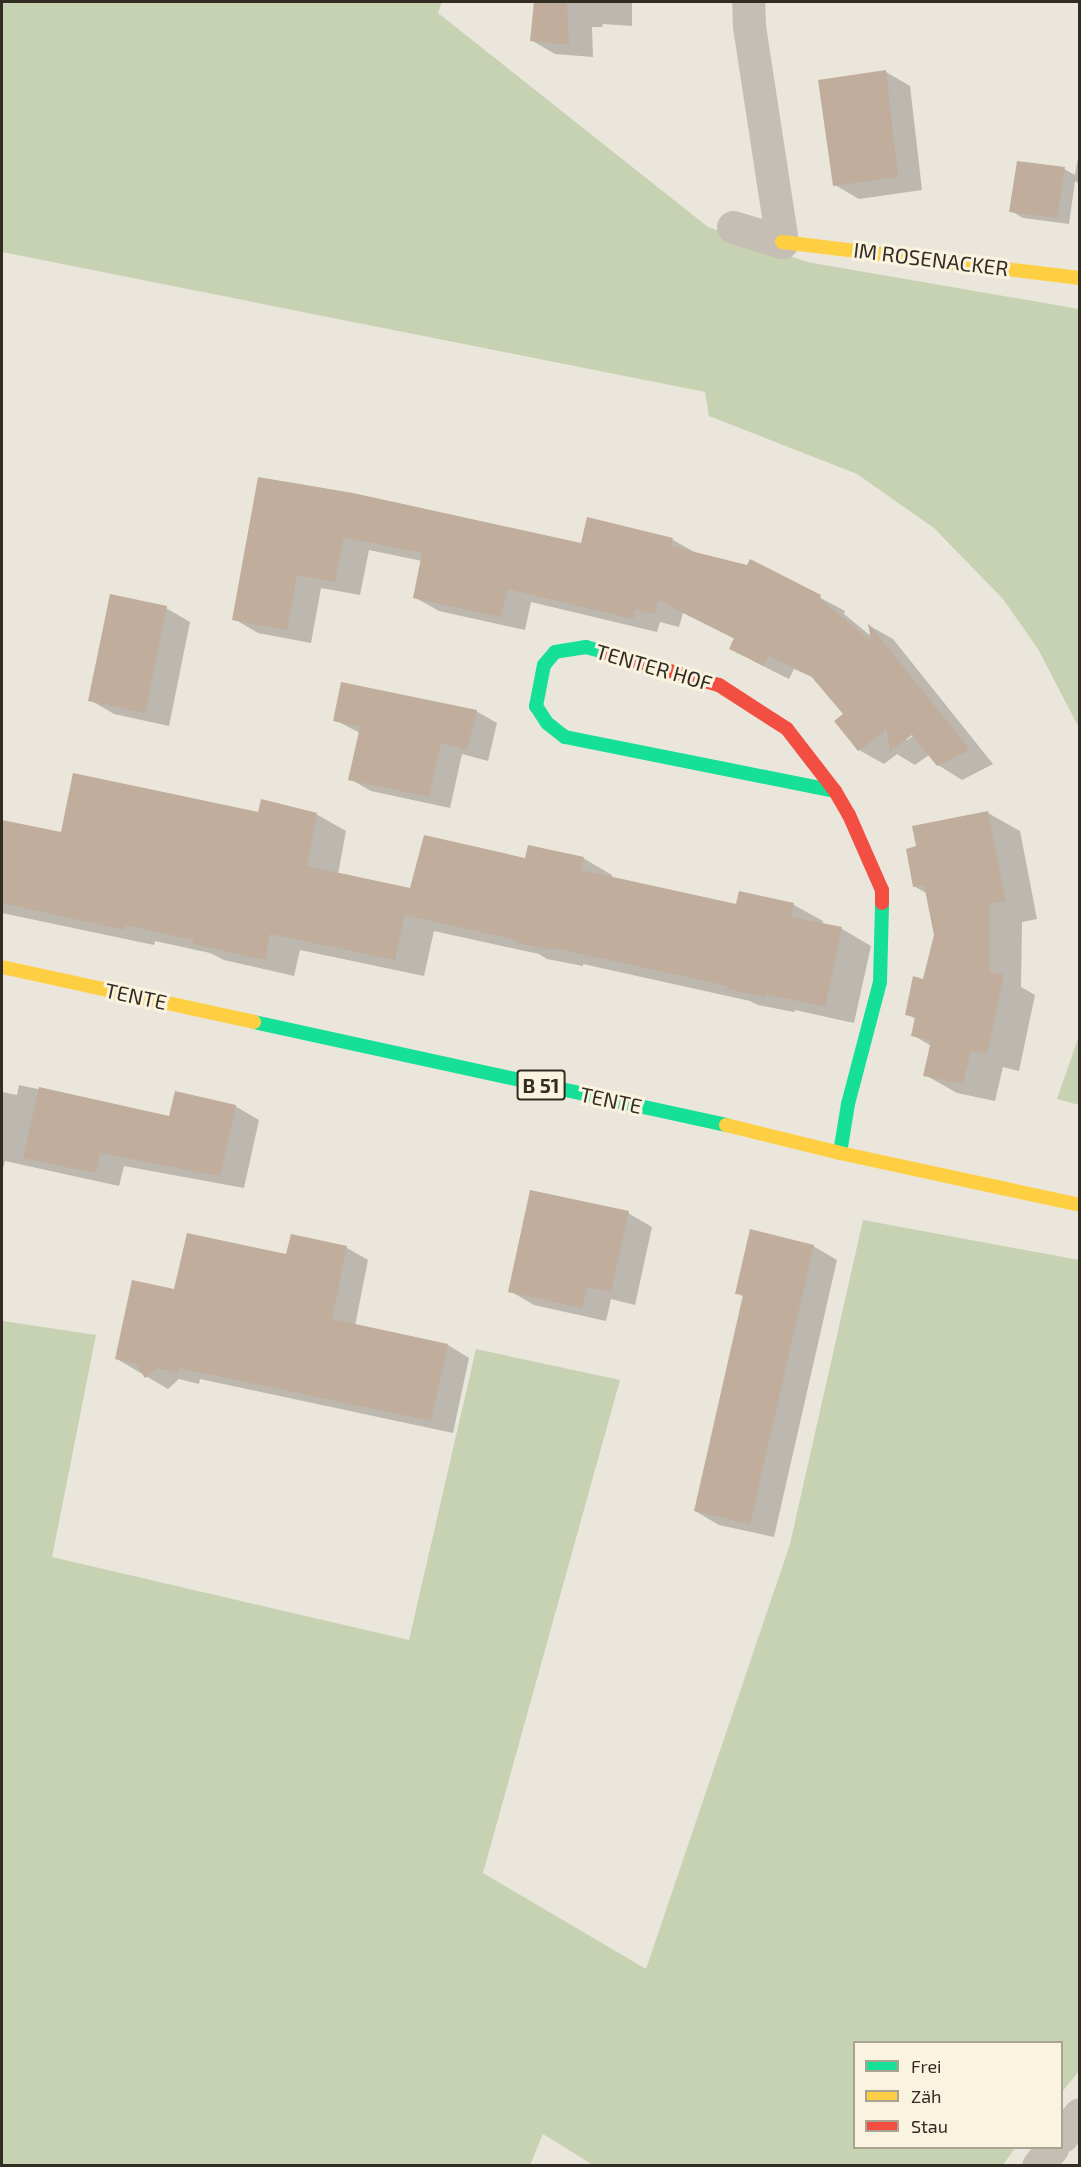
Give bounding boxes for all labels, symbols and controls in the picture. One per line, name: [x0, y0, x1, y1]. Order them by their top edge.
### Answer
street label: IM ROSENACKER: [852, 237, 1010, 281]
street label: TENTER HOF: [593, 638, 715, 696]
street label: TENTE: [103, 977, 169, 1015]
road number: B 51: [516, 1068, 566, 1102]
street label: TENTE: [578, 1081, 644, 1119]
legend: [853, 2041, 1063, 2149]
text: Frei: [911, 2055, 942, 2077]
text: Zäh: [911, 2085, 942, 2107]
text: Stau: [911, 2115, 948, 2137]

